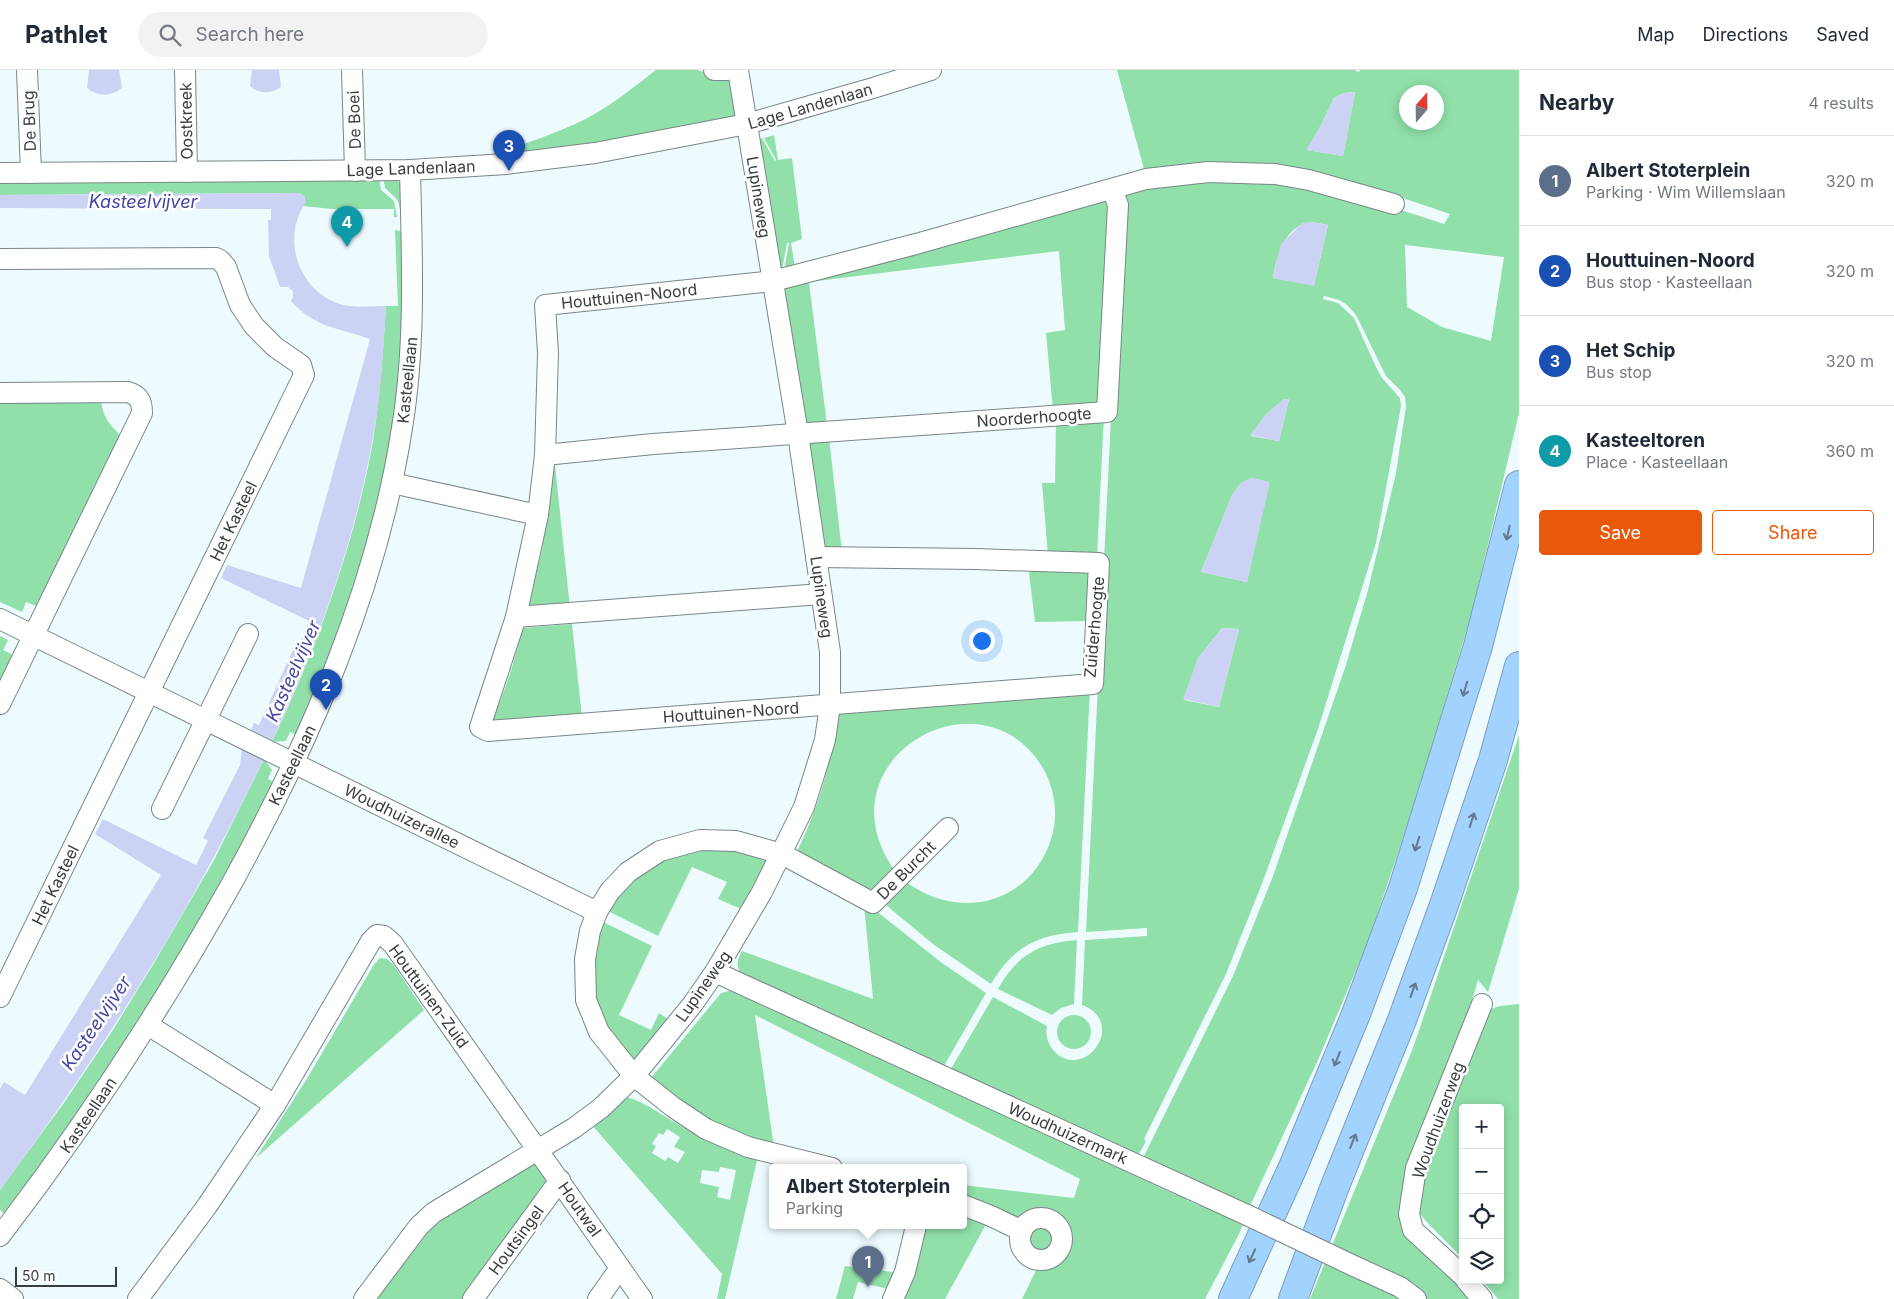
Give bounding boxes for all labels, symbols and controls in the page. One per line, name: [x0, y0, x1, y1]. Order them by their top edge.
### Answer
search box: [138, 12, 488, 57]
text: Pathlet: [25, 20, 108, 49]
icon: search: [156, 21, 184, 49]
text: Search here: [196, 23, 304, 46]
text: Map: [1637, 24, 1675, 45]
text: Directions: [1703, 24, 1788, 45]
text: Saved: [1816, 24, 1869, 45]
street label: Lage Landenlaan: [745, 79, 875, 133]
street label: Oostkreek: [175, 82, 197, 160]
north arrow: [1399, 85, 1444, 130]
street label: De Brug: [18, 90, 40, 152]
street label: De Boei: [343, 90, 365, 150]
text: Nearby: [1539, 90, 1614, 115]
text: 4 results: [1809, 93, 1874, 113]
pin: 3: [493, 130, 525, 171]
street label: Lupineweg: [743, 155, 775, 239]
street label: Lage Landenlaan: [346, 156, 476, 180]
text: Albert Stoterplein: [1586, 159, 1750, 182]
text: 1: [1552, 171, 1558, 191]
text: 320 m: [1826, 171, 1874, 191]
text: Parking · Wim Willemslaan: [1586, 182, 1786, 202]
water label: Kasteelvijver: [89, 191, 198, 212]
pin: 4: [331, 206, 363, 247]
text: Houttuinen-Noord: [1586, 249, 1755, 272]
text: 2: [1550, 261, 1560, 281]
text: 320 m: [1826, 261, 1874, 281]
text: Bus stop · Kasteellaan: [1586, 272, 1752, 292]
street label: Houttuinen-Noord: [560, 279, 698, 313]
street label: Kasteellaan: [393, 336, 421, 424]
text: Het Schip: [1586, 339, 1676, 362]
text: 3: [1550, 351, 1560, 371]
text: 320 m: [1826, 351, 1874, 371]
text: Bus stop: [1586, 362, 1652, 382]
street label: Noorderhoogte: [976, 403, 1092, 431]
text: Kasteeltoren: [1586, 429, 1705, 452]
text: 4: [1550, 441, 1560, 461]
text: 360 m: [1826, 441, 1874, 461]
text: Place · Kasteellaan: [1586, 452, 1728, 472]
street label: Het Kasteel: [205, 478, 261, 564]
button: Save: [1539, 510, 1702, 555]
button: Share: [1712, 510, 1874, 555]
one-way arrow: [1503, 524, 1512, 540]
street label: Lupineweg: [806, 555, 838, 639]
street label: Zuiderhoogte: [1080, 575, 1108, 679]
water label: Kasteelvijver: [261, 616, 325, 725]
your location: [969, 628, 995, 654]
pin: 2: [310, 669, 342, 710]
one-way arrow: [1459, 681, 1469, 697]
street label: Houttuinen-Noord: [662, 697, 800, 727]
street label: Kasteellaan: [264, 721, 320, 809]
street label: Woudhuizerallee: [341, 779, 463, 853]
one-way arrow: [1468, 812, 1478, 828]
street label: De Burcht: [872, 836, 940, 904]
one-way arrow: [1411, 836, 1421, 852]
street label: Het Kasteel: [27, 842, 83, 928]
street label: Houttuinen-Zuid: [385, 940, 473, 1052]
street label: Lupineweg: [671, 946, 735, 1026]
water label: Kasteelvijver: [57, 971, 136, 1074]
one-way arrow: [1409, 983, 1418, 998]
one-way arrow: [1332, 1051, 1342, 1066]
street label: Woudhuizerweg: [1408, 1059, 1468, 1181]
street label: Kasteellaan: [55, 1073, 121, 1157]
street label: Woudhuizermark: [1005, 1098, 1131, 1168]
map controls: [1459, 1104, 1504, 1284]
button: +: [1459, 1104, 1504, 1149]
one-way arrow: [1349, 1134, 1359, 1149]
button: −: [1459, 1149, 1504, 1194]
popup: [769, 1164, 967, 1229]
text: Albert Stoterplein: [786, 1175, 950, 1198]
street label: Houtwal: [554, 1178, 606, 1240]
button: locate: [1459, 1194, 1504, 1239]
text: Parking: [786, 1198, 843, 1218]
street label: Houtsingel: [484, 1201, 548, 1279]
button: layers: [1459, 1239, 1504, 1284]
pin: 1: [852, 1246, 884, 1287]
one-way arrow: [1247, 1248, 1256, 1263]
scale bar: [15, 1264, 118, 1287]
text: 50 m: [22, 1267, 56, 1284]

